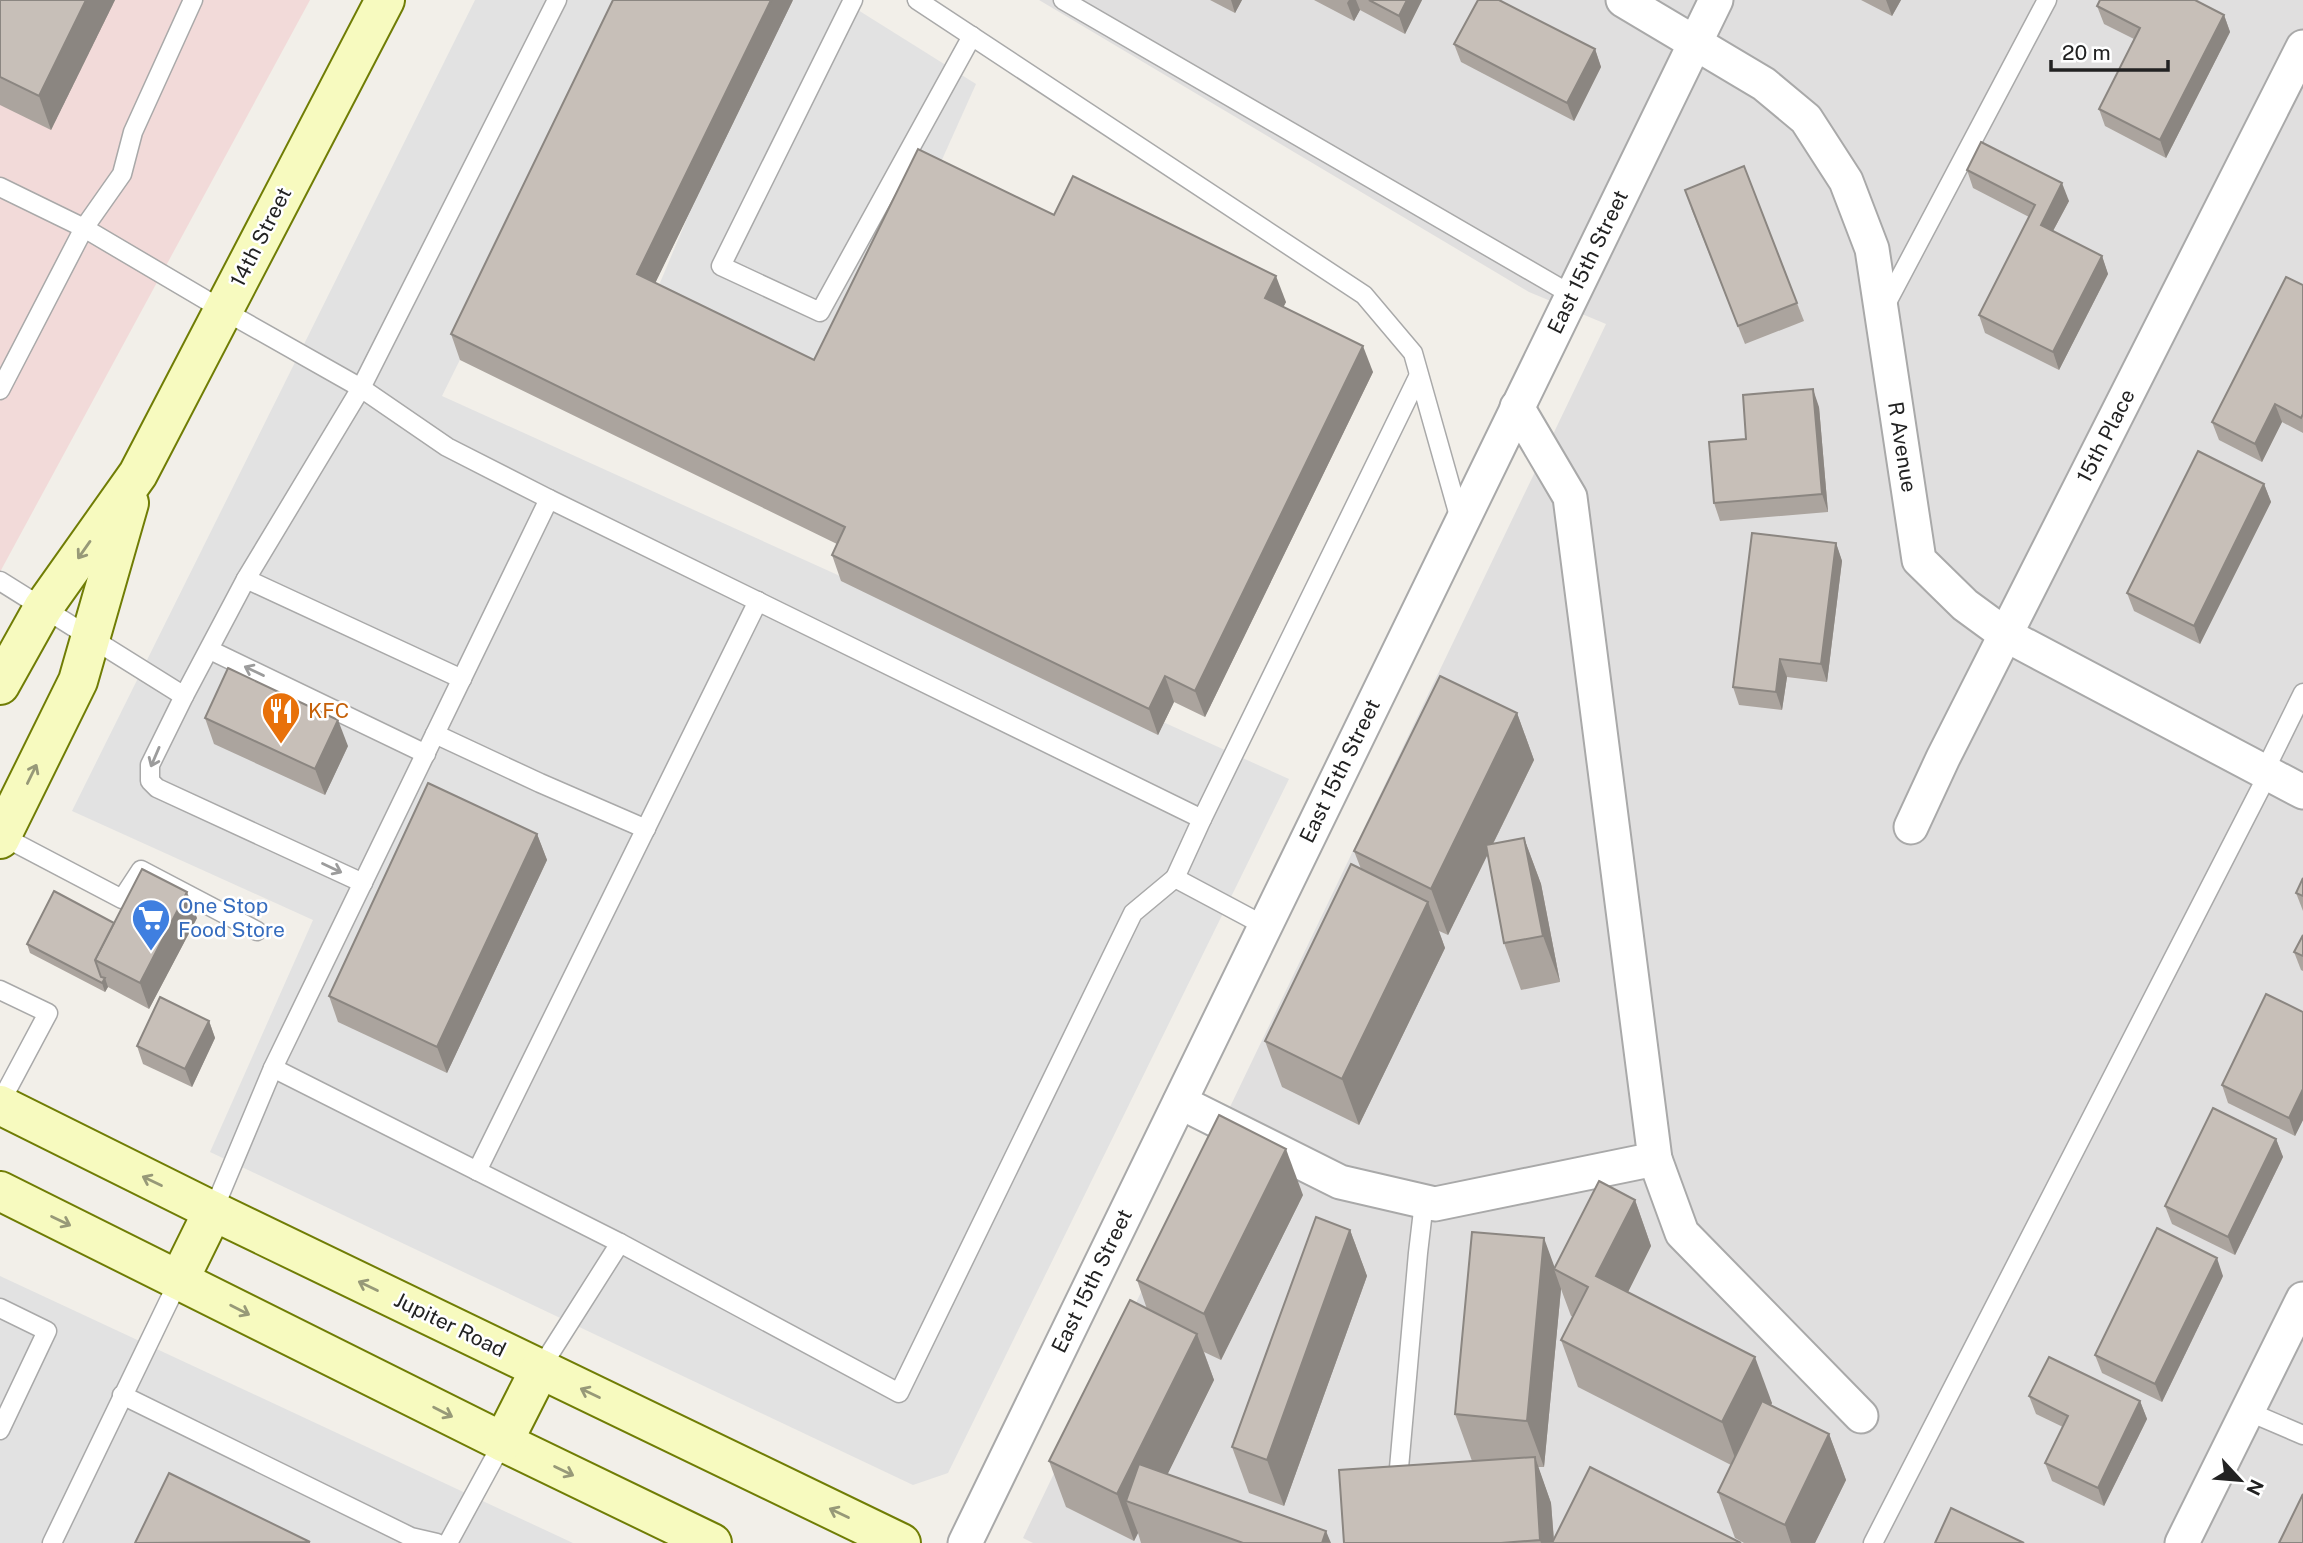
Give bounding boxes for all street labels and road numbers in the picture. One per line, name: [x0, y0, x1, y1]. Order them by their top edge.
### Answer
street label: 14th Street: [225, 183, 296, 291]
street label: East 15th Street: [1542, 186, 1633, 338]
street label: 15th Place: [2071, 385, 2140, 487]
street label: R Avenue: [1883, 400, 1922, 494]
street label: East 15th Street: [1294, 695, 1385, 847]
street label: East 15th Street: [1046, 1205, 1137, 1357]
street label: Jupiter Road: [390, 1287, 510, 1362]

